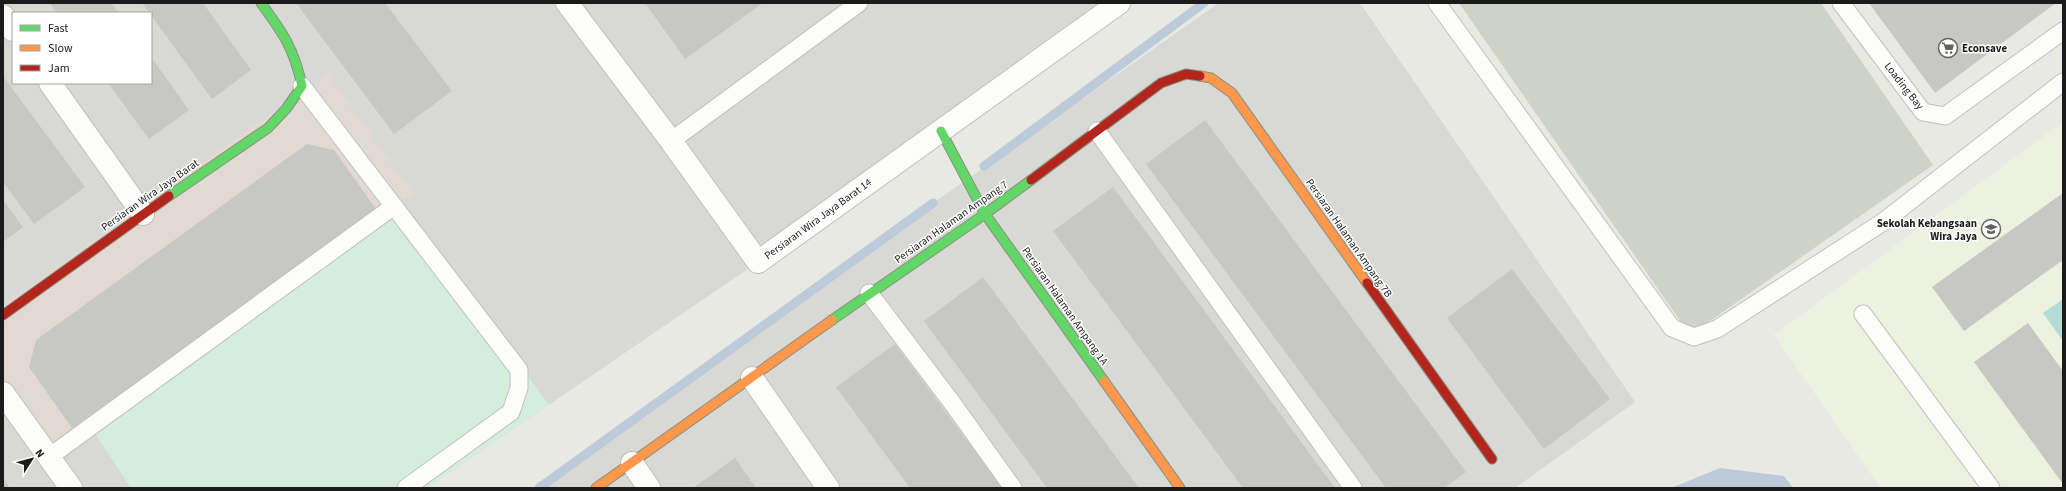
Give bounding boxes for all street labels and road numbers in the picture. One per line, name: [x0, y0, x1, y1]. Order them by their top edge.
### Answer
street label: Loading Bay: [1881, 59, 1927, 113]
street label: Persiaran Wira Jaya Barat: [98, 155, 202, 234]
street label: Persiaran Wira Jaya Barat 14: [761, 175, 875, 263]
street label: Persiaran Halaman Ampang 7B: [1302, 176, 1396, 301]
street label: Persiaran Halaman Ampang 7: [891, 177, 1011, 267]
street label: Persiaran Halaman Ampang 1A: [1018, 244, 1112, 368]

